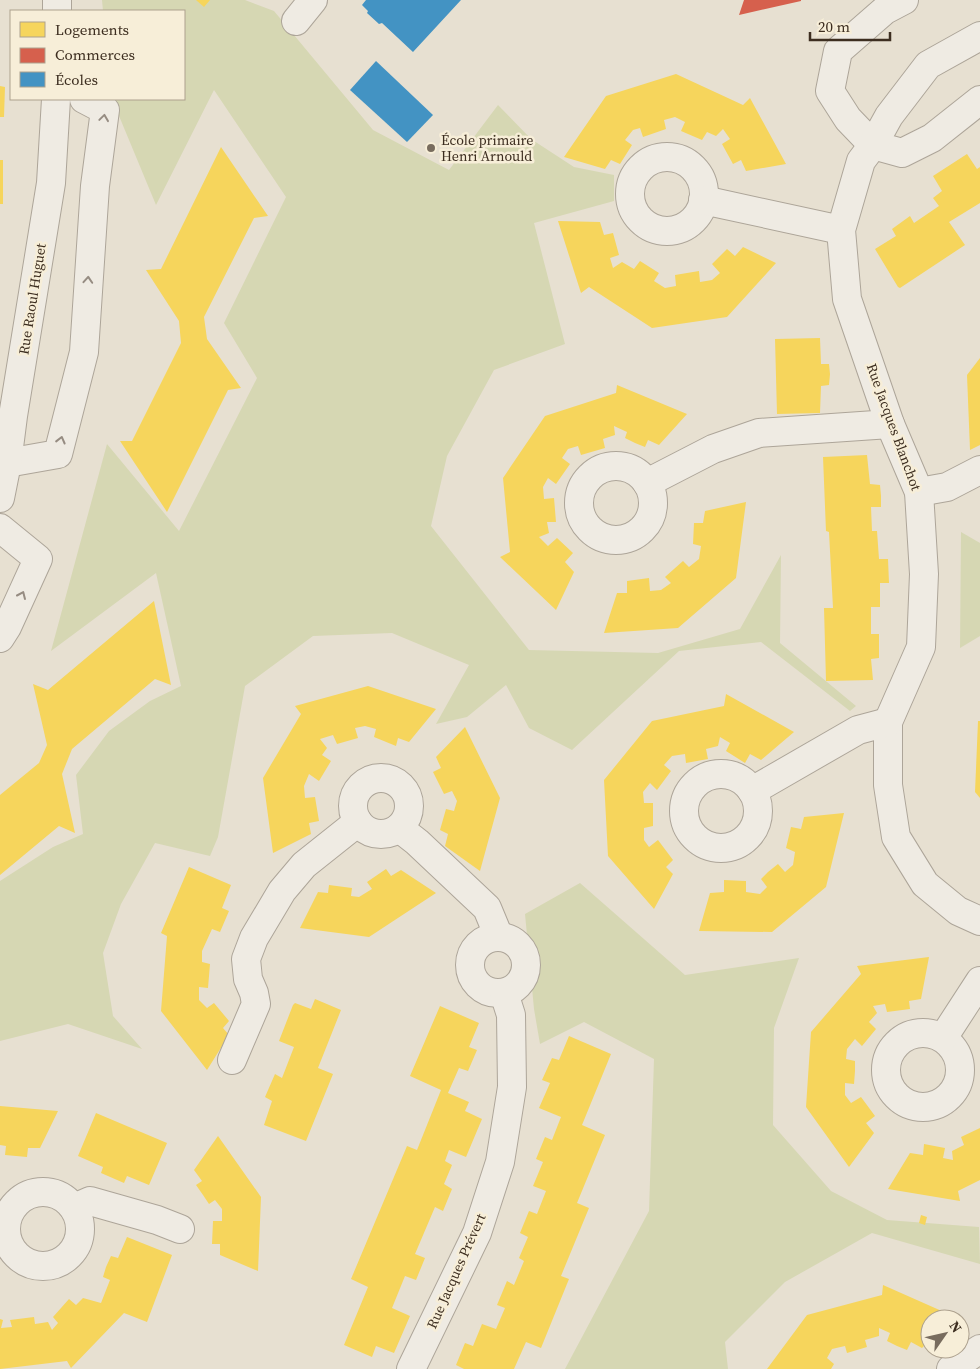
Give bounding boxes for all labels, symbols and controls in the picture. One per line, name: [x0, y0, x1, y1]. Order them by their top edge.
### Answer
legend: [10, 10, 185, 100]
scale bar: [810, 10, 890, 42]
text: 20 m: [818, 16, 850, 37]
text: Logements: [55, 19, 129, 40]
text: Commerces: [55, 44, 135, 65]
text: Écoles: [55, 69, 98, 90]
one-way arrow: [98, 114, 109, 122]
place label: École primaire Henri Arnould: [441, 130, 533, 166]
marker: École primaire Henri Arnould: [425, 142, 437, 154]
street label: Rue Raoul Huguet: [13, 241, 51, 356]
one-way arrow: [83, 276, 94, 284]
street label: Rue Jacques Blanchot: [862, 361, 926, 494]
one-way arrow: [56, 436, 66, 444]
one-way arrow: [15, 591, 26, 600]
street label: Rue Jacques Prévert: [422, 1210, 491, 1332]
north arrow: [920, 1309, 970, 1359]
text: N: [945, 1317, 967, 1337]

